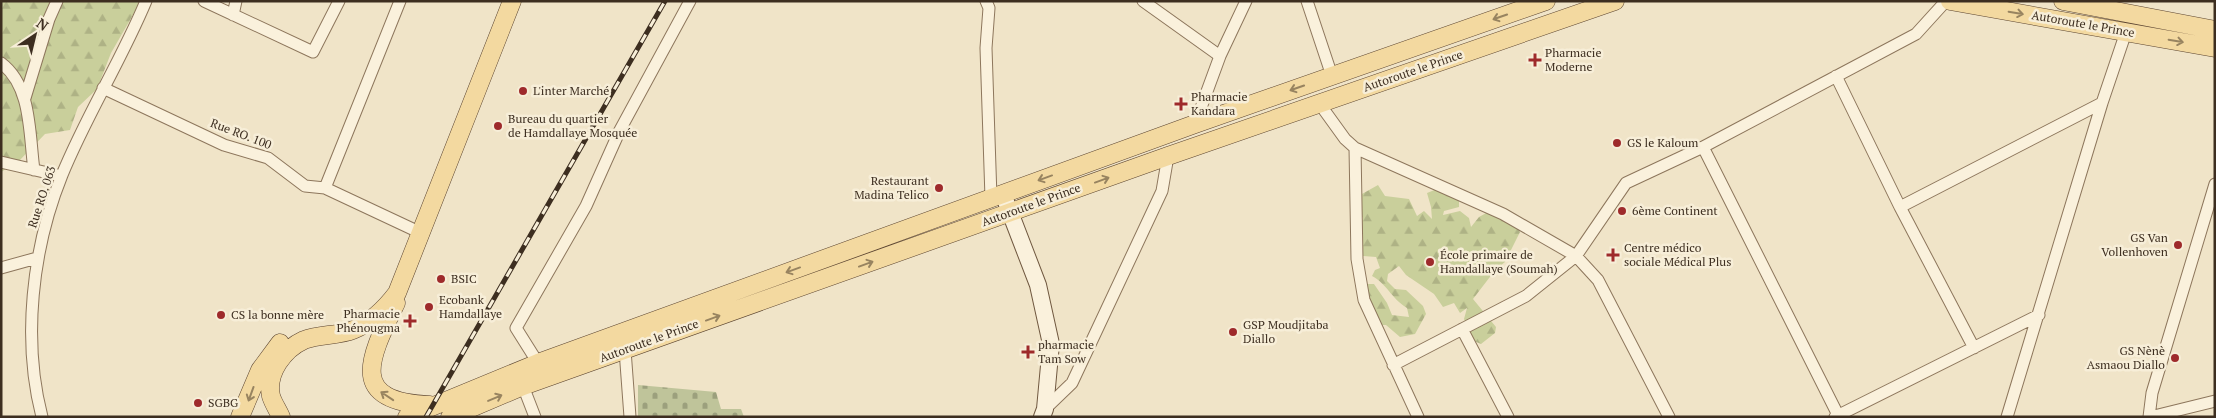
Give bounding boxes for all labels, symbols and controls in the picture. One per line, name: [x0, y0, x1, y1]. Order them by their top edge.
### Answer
street label: Autoroute le Prince: [2030, 7, 2136, 40]
one-way arrow: [2007, 8, 2023, 18]
north arrow: [10, 10, 60, 60]
text: N: [33, 13, 53, 35]
one-way arrow: [1492, 13, 1508, 22]
one-way arrow: [2167, 36, 2183, 46]
place label: Pharmacie Moderne: [1545, 45, 1602, 74]
street label: Autoroute le Prince: [1361, 46, 1465, 95]
marker: Pharmacie Moderne: [1529, 54, 1541, 66]
place label: L'inter Marché: [533, 83, 609, 98]
one-way arrow: [1289, 84, 1305, 93]
marker: L'inter Marché: [517, 85, 529, 97]
place label: Pharmacie Kandara: [1191, 89, 1248, 118]
marker: Pharmacie Kandara: [1175, 98, 1187, 110]
place label: Bureau du quartier de Hamdallaye Mosquée: [508, 111, 637, 140]
street label: Rue RO. 100: [208, 115, 274, 152]
marker: Bureau du quartier de Hamdallaye Mosquée: [492, 120, 504, 132]
place label: GS le Kaloum: [1627, 135, 1699, 150]
marker: GS le Kaloum: [1611, 137, 1623, 149]
street label: Rue RO. 063: [24, 164, 59, 230]
place label: Restaurant Madina Telico: [854, 173, 930, 202]
one-way arrow: [1038, 174, 1053, 183]
one-way arrow: [1093, 175, 1109, 184]
street label: Autoroute le Prince: [979, 180, 1082, 229]
marker: Restaurant Madina Telico: [933, 182, 945, 194]
place label: 6ème Continent: [1632, 203, 1718, 218]
marker: 6ème Continent: [1616, 205, 1628, 217]
place label: GS Van Vollenhoven: [2101, 230, 2168, 259]
marker: GS Van Vollenhoven: [2172, 239, 2184, 251]
place label: Centre médico sociale Médical Plus: [1624, 240, 1731, 269]
place label: École primaire de Hamdallaye (Soumah): [1440, 247, 1558, 276]
marker: Centre médico sociale Médical Plus: [1606, 248, 1620, 262]
marker: École primaire de Hamdallaye (Soumah): [1424, 256, 1436, 268]
one-way arrow: [858, 259, 873, 268]
one-way arrow: [786, 266, 802, 275]
place label: BSIC: [451, 271, 477, 286]
marker: BSIC: [435, 273, 447, 285]
place label: Ecobank Hamdallaye: [439, 292, 502, 321]
marker: Ecobank Hamdallaye: [423, 301, 435, 313]
place label: Pharmacie Phénougma: [336, 306, 400, 335]
place label: CS la bonne mère: [231, 307, 324, 322]
marker: CS la bonne mère: [215, 309, 227, 321]
one-way arrow: [705, 313, 721, 323]
marker: Pharmacie Phénougma: [404, 315, 416, 327]
street label: Autoroute le Prince: [597, 316, 700, 365]
place label: GSP Moudjitaba Diallo: [1243, 317, 1329, 346]
marker: GSP Moudjitaba Diallo: [1227, 326, 1239, 338]
place label: pharmacie Tam Sow: [1038, 337, 1094, 366]
place label: GS Nènè Asmaou Diallo: [2087, 343, 2165, 372]
marker: pharmacie Tam Sow: [1022, 346, 1034, 358]
marker: GS Nènè Asmaou Diallo: [2169, 352, 2181, 364]
one-way arrow: [246, 386, 255, 401]
one-way arrow: [380, 391, 394, 401]
one-way arrow: [486, 393, 502, 402]
place label: SGBG: [208, 395, 239, 410]
marker: SGBG: [192, 397, 204, 409]

